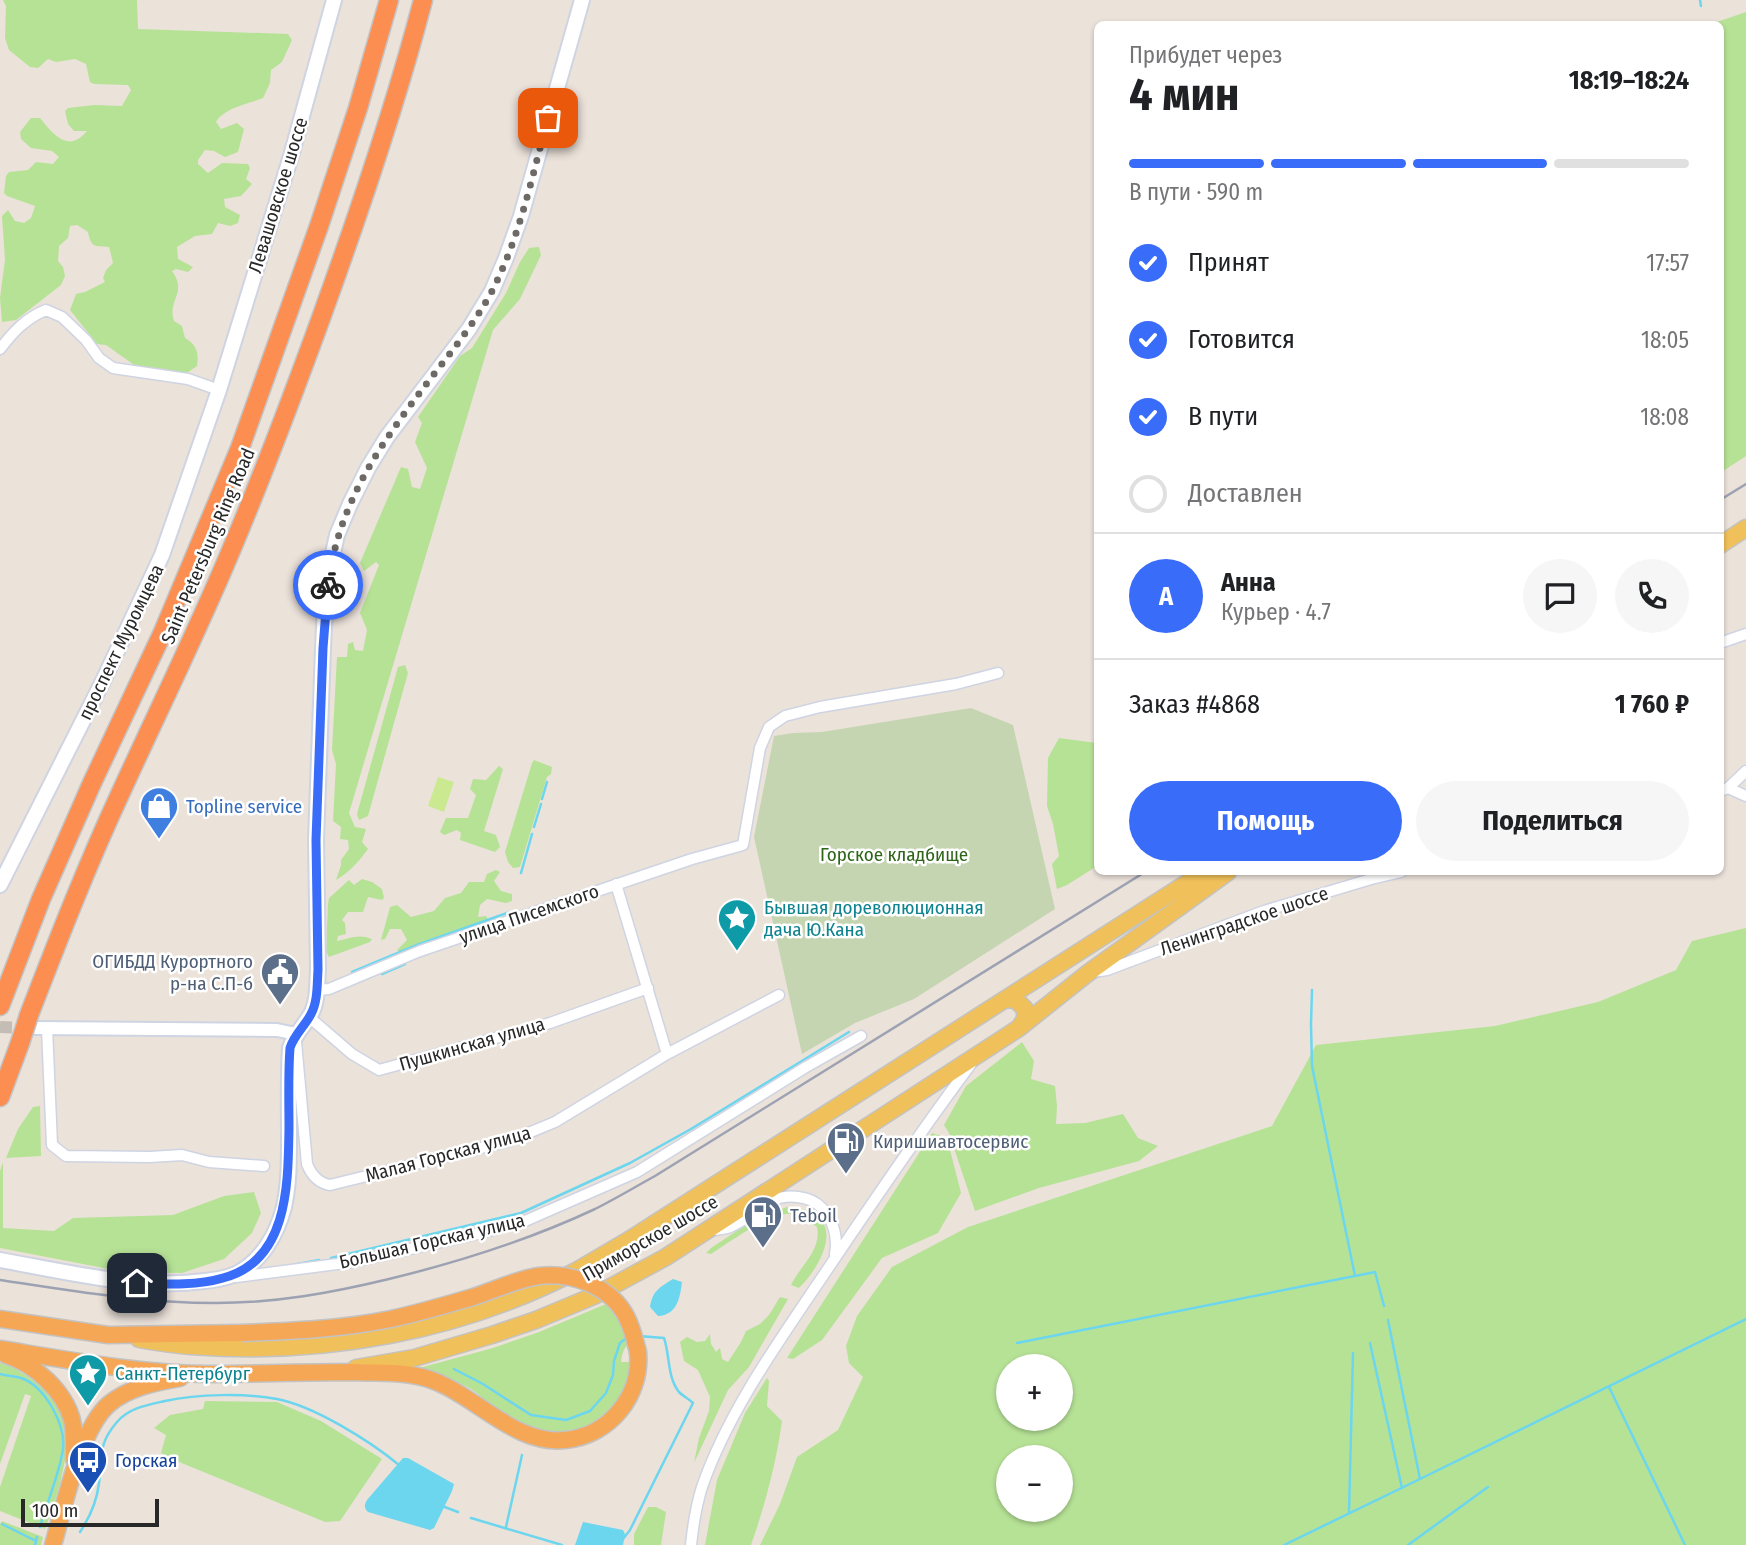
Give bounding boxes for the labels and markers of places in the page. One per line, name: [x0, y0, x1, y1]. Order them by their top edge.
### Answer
pin: [518, 88, 578, 148]
shop icon: Topline service: [138, 785, 180, 840]
place label: Topline service: [186, 795, 302, 818]
place label: Бывшая дореволюционная дача Ю.Кана: [764, 896, 984, 941]
place icon: Бывшая дореволюционная дача Ю.Кана: [716, 897, 758, 952]
place label: ОГИБДД Курортного р-на С.П-б: [92, 950, 253, 995]
public building icon: ОГИБДД Курортного р-на С.П-б: [259, 951, 301, 1006]
fuel station icon: Киришиавтосервис: [825, 1120, 867, 1175]
place label: Киришиавтосервис: [873, 1130, 1028, 1153]
fuel station icon: Teboil: [742, 1194, 784, 1249]
place label: Teboil: [790, 1204, 837, 1227]
pin: [107, 1253, 167, 1313]
place icon: Санкт-Петербург: [67, 1352, 109, 1407]
place label: Санкт-Петербург: [115, 1362, 251, 1385]
bus stop icon: Горская: [67, 1439, 109, 1494]
place label: Горская: [115, 1449, 177, 1472]

